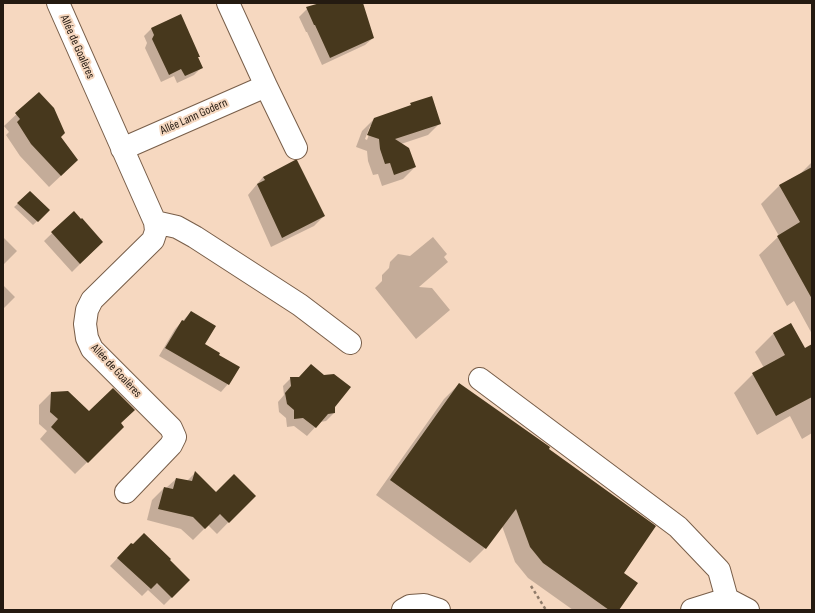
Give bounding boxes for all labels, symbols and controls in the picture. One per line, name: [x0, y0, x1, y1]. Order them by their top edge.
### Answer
street label: Allée de Goalères: [57, 13, 97, 81]
street label: Allée Lann Godern: [158, 96, 230, 138]
street label: Allée de Goalères: [88, 341, 144, 401]

